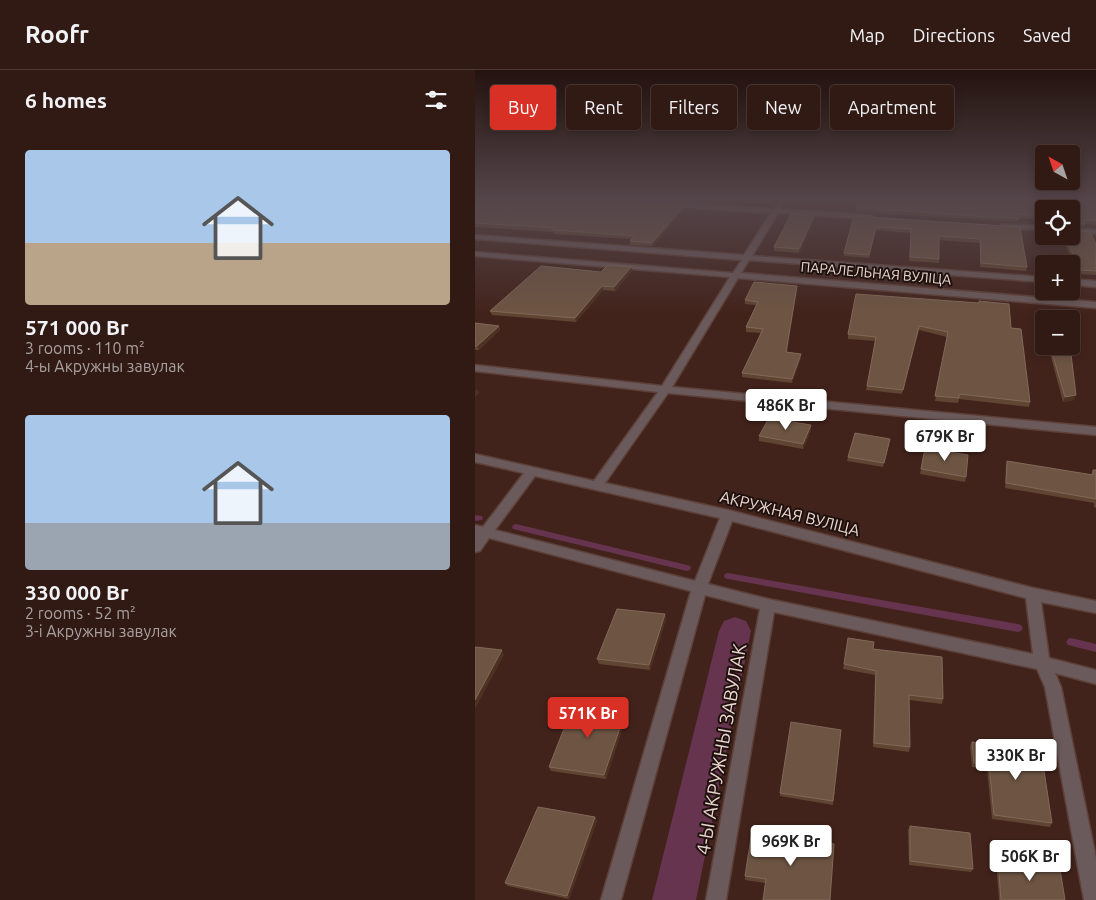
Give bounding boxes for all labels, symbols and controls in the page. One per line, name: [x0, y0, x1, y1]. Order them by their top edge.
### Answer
text: Roofr: [25, 21, 89, 48]
text: Map: [849, 25, 885, 45]
text: Directions: [913, 25, 995, 45]
text: Saved: [1023, 25, 1071, 45]
chip: Buy: [490, 85, 556, 130]
chip: Rent: [566, 85, 641, 130]
chip: Filters: [651, 85, 737, 130]
chip: New: [747, 85, 820, 130]
chip: Apartment: [830, 85, 954, 130]
icon: filters: [422, 86, 450, 114]
text: 6 homes: [25, 88, 107, 112]
north arrow: [1035, 145, 1080, 190]
map controls: [1035, 145, 1080, 355]
icon: home: [193, 183, 283, 273]
button: locate: [1035, 200, 1080, 245]
button: +: [1035, 255, 1080, 300]
street label: ПАРАЛЕЛЬНАЯ ВУЛІЦА: [800, 258, 952, 288]
button: −: [1035, 310, 1080, 355]
text: 571 000 Br: [25, 315, 129, 339]
text: 3 rooms · 110 m²: [25, 339, 145, 357]
text: 4-ы Акружны завулак: [25, 357, 185, 375]
pin: 486K Br: [740, 388, 832, 431]
text: 486K Br: [757, 396, 815, 414]
pin: 679K Br: [899, 420, 991, 462]
text: 679K Br: [916, 427, 974, 445]
icon: home: [193, 448, 283, 538]
street label: АКРУЖНАЯ ВУЛІЦА: [718, 487, 862, 539]
text: 330 000 Br: [25, 580, 129, 604]
text: 2 rooms · 52 m²: [25, 604, 136, 622]
text: 3-і Акружны завулак: [25, 622, 177, 640]
street label: 4-Ы АКРУЖНЫ ЗАВУЛАК: [692, 641, 750, 856]
pin: 571K Br: [542, 696, 634, 739]
text: 571K Br: [559, 704, 617, 722]
pin: 330K Br: [970, 738, 1062, 781]
text: 330K Br: [987, 746, 1045, 764]
pin: 969K Br: [745, 824, 837, 867]
text: 969K Br: [762, 832, 820, 850]
pin: 506K Br: [984, 840, 1076, 882]
text: 506K Br: [1001, 847, 1059, 865]

